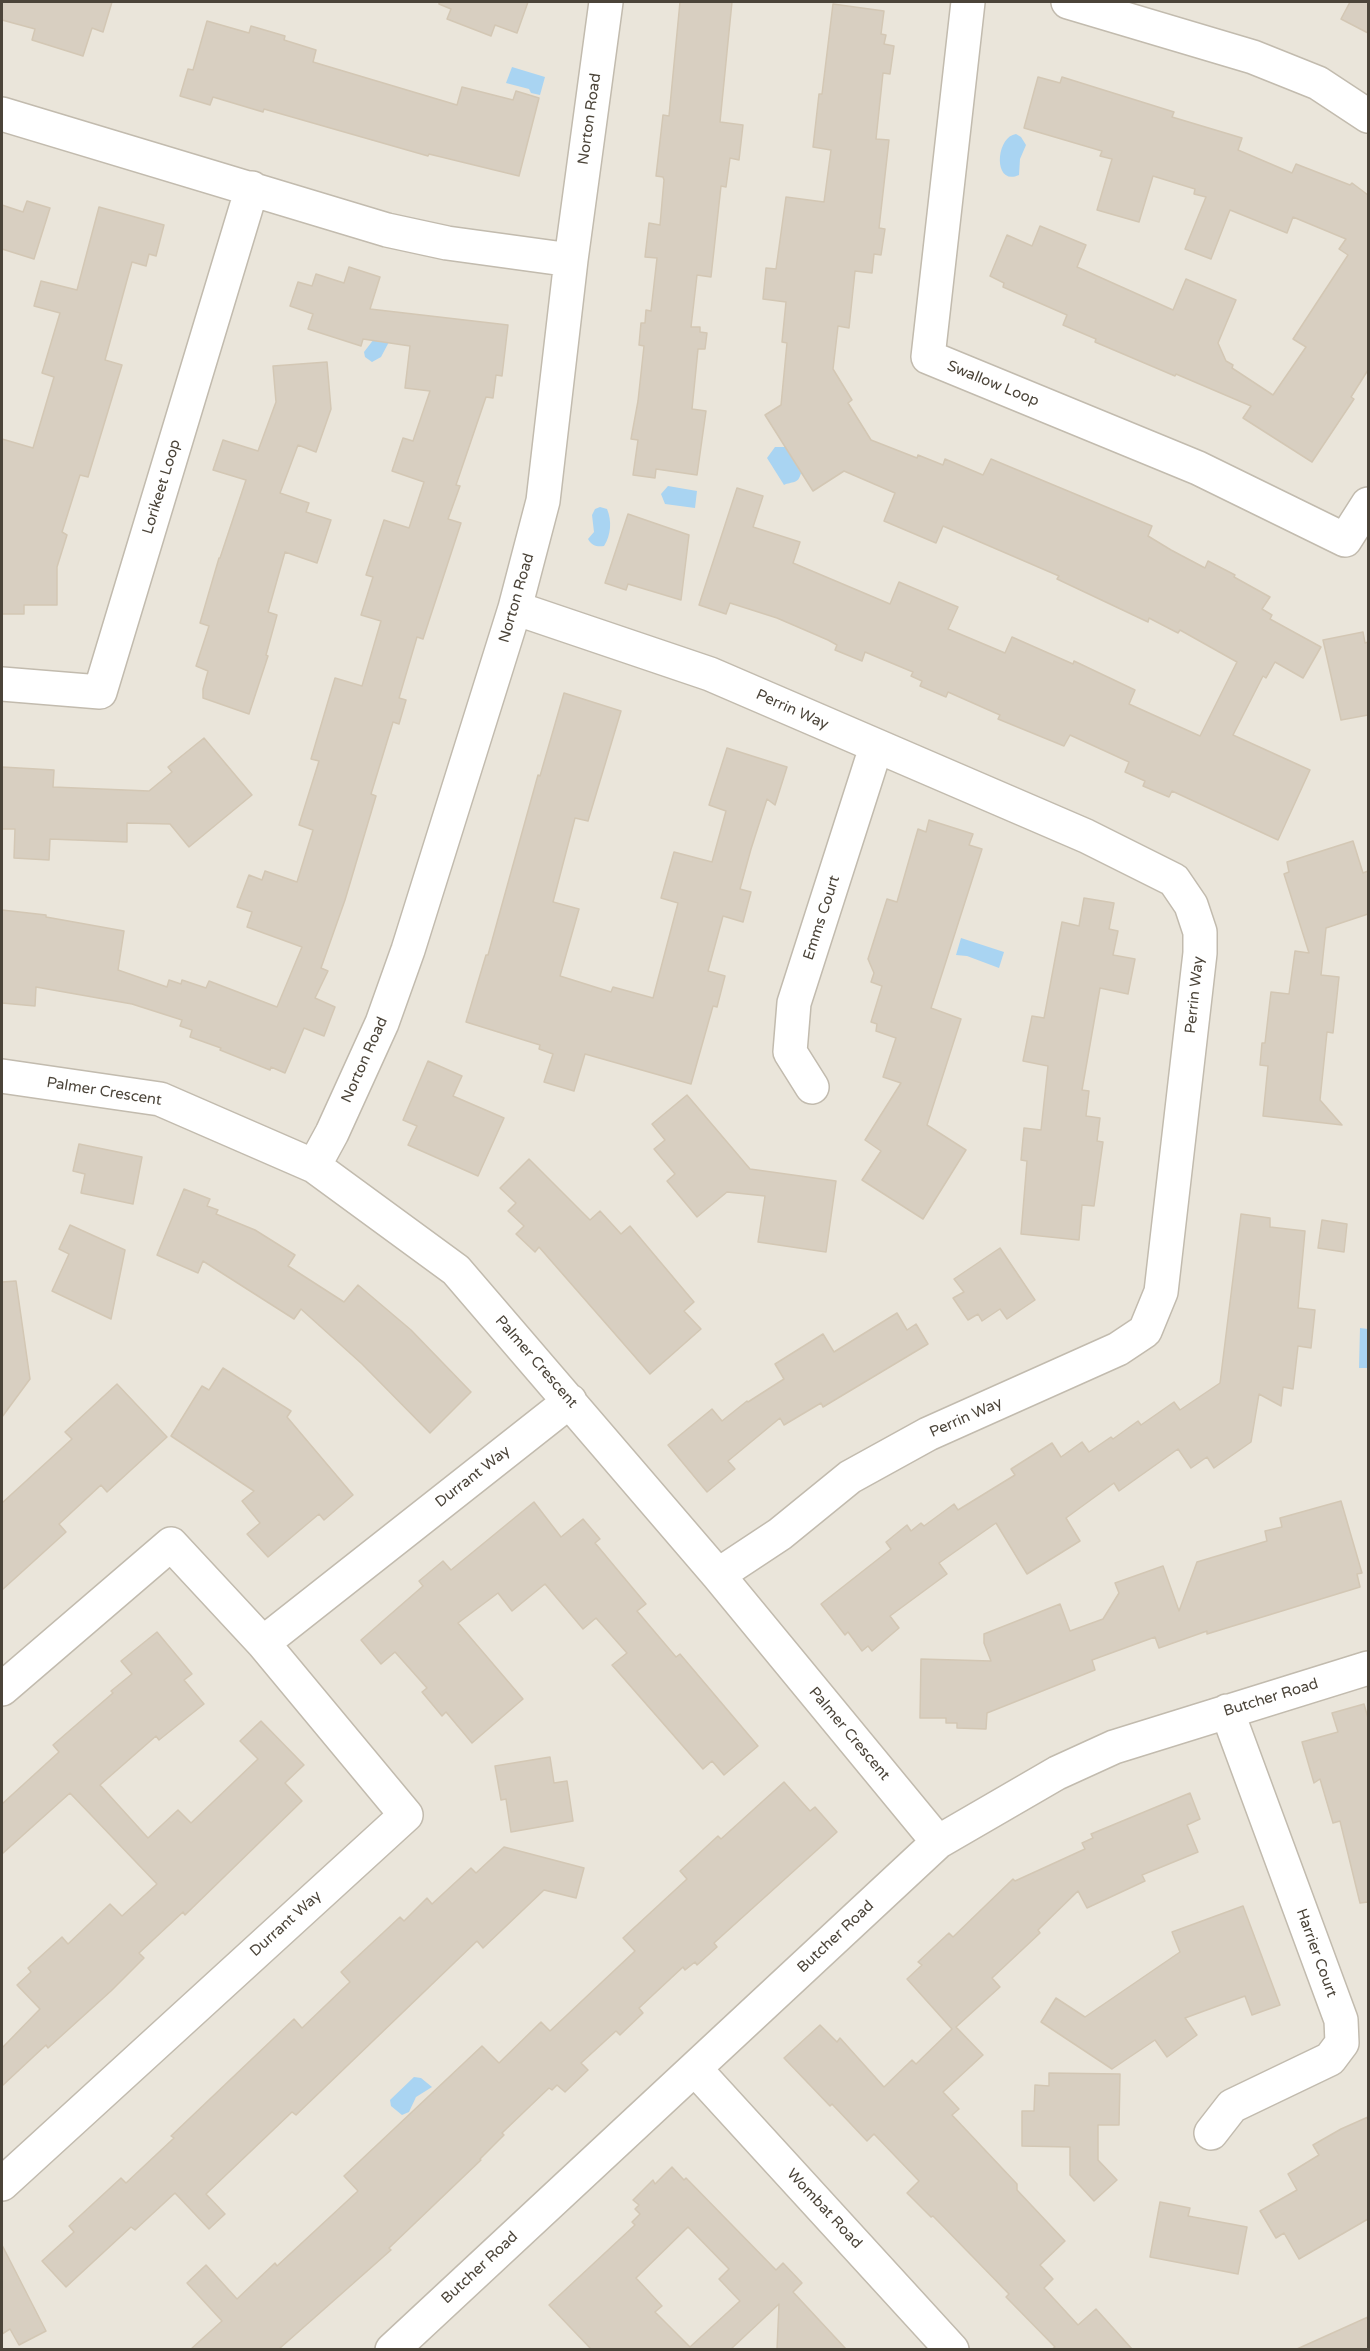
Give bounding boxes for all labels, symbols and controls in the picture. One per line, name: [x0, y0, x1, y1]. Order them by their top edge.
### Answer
street label: Norton Road: [575, 72, 605, 166]
street label: Swallow Loop: [944, 357, 1042, 411]
street label: Lorikeet Loop: [139, 437, 185, 537]
street label: Norton Road: [496, 551, 538, 645]
street label: Perrin Way: [753, 686, 831, 734]
street label: Emms Court: [800, 873, 844, 963]
street label: Perrin Way: [1182, 956, 1208, 1034]
street label: Norton Road: [338, 1014, 392, 1106]
street label: Palmer Crescent: [45, 1074, 163, 1110]
street label: Palmer Crescent: [491, 1312, 581, 1412]
street label: Perrin Way: [927, 1394, 1005, 1442]
street label: Durrant Way: [432, 1442, 514, 1512]
street label: Butcher Road: [1222, 1675, 1320, 1721]
street label: Palmer Crescent: [805, 1684, 893, 1784]
street label: Durrant Way: [247, 1887, 325, 1961]
street label: Butcher Road: [794, 1897, 878, 1977]
street label: Harrier Court: [1292, 1906, 1340, 2000]
street label: Wombat Road: [782, 2165, 866, 2253]
street label: Butcher Road: [438, 2228, 522, 2308]

